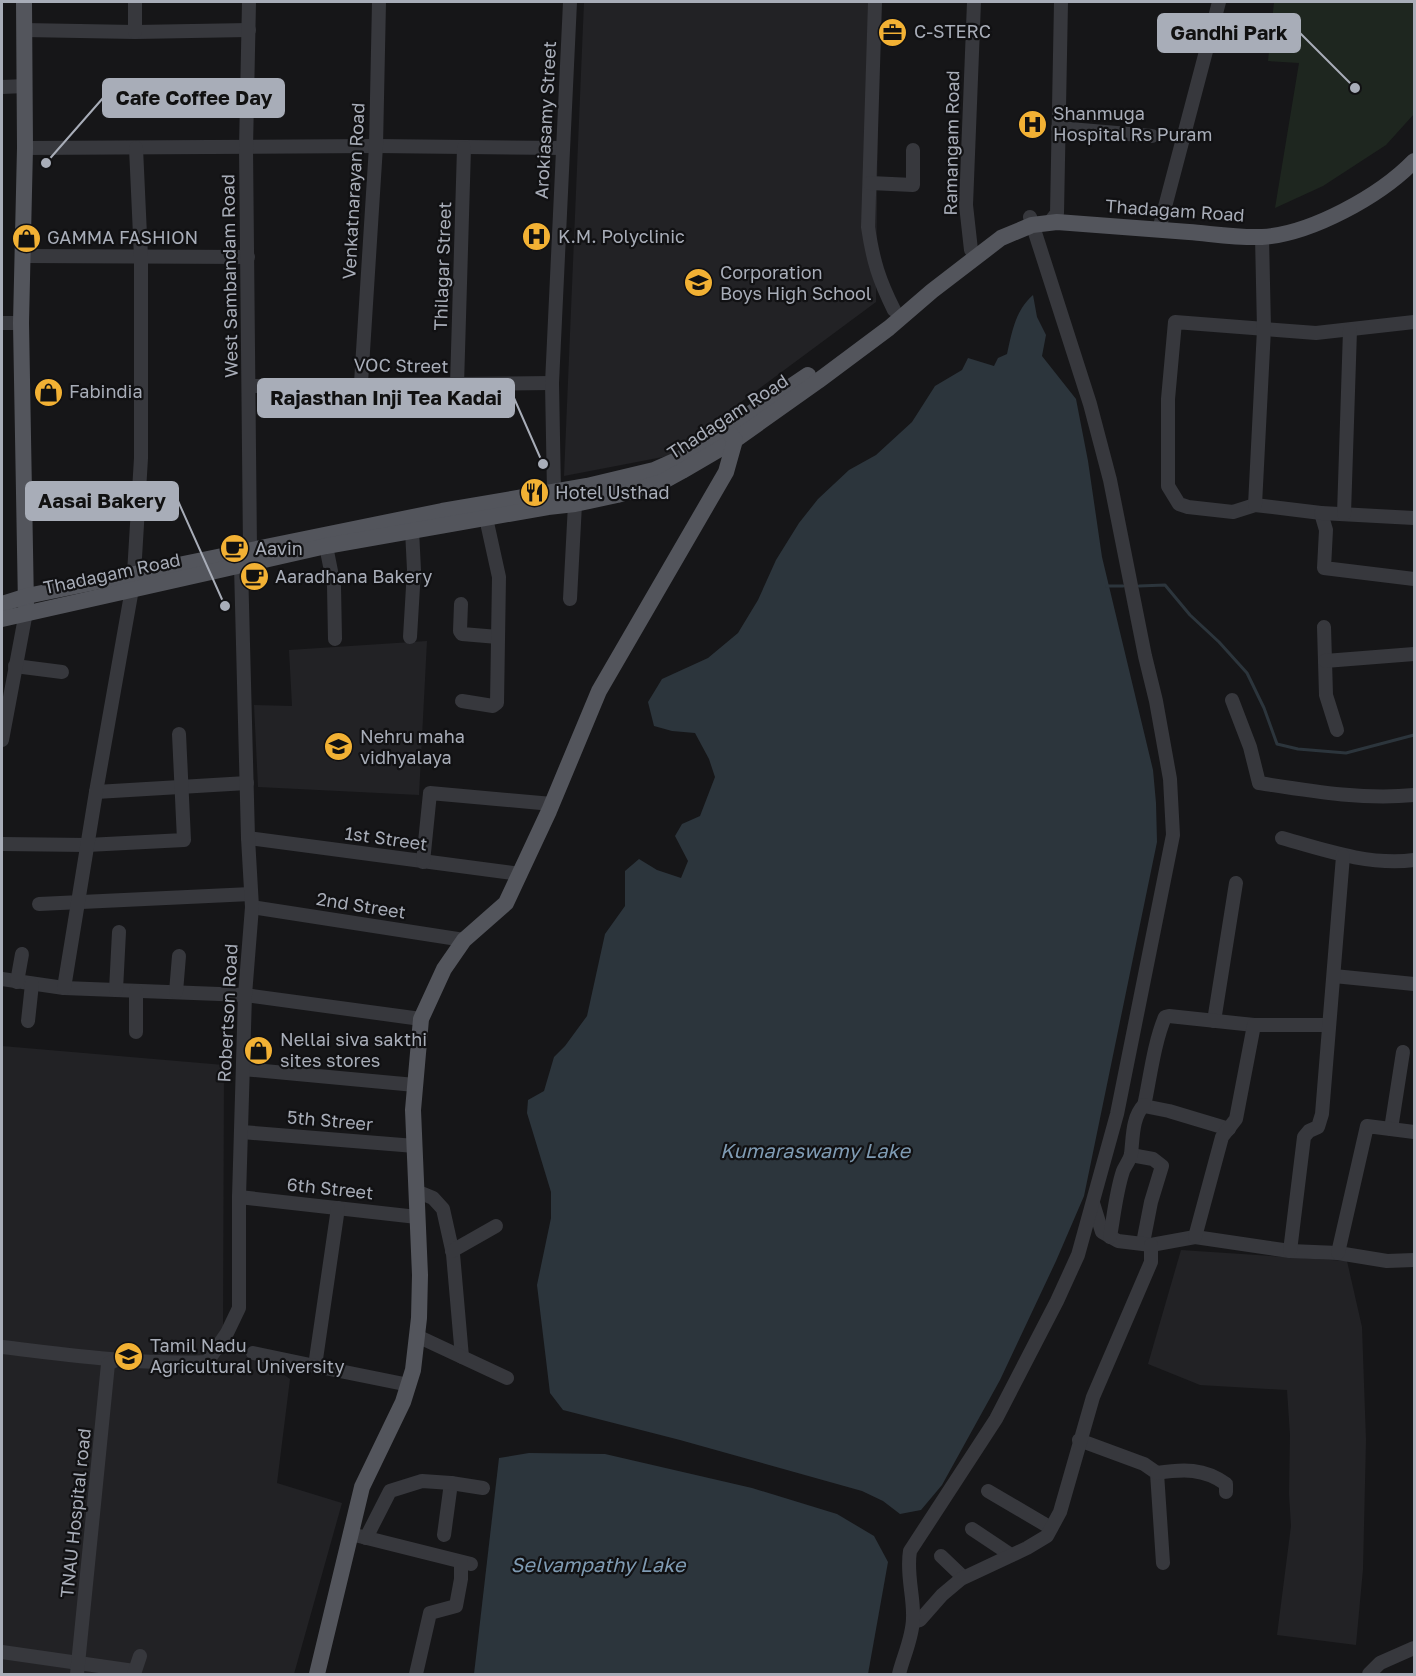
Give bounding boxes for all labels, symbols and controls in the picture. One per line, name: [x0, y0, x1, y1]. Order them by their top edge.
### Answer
callout: Gandhi Park: [1158, 14, 1300, 52]
office icon: C-STERC: [877, 16, 909, 48]
place label: C-STERC: [914, 20, 991, 42]
text: Gandhi Park: [1170, 20, 1288, 44]
street label: Arokiasamy Street: [530, 40, 560, 199]
street label: Ramangam Road: [939, 70, 963, 216]
callout: Cafe Coffee Day: [103, 79, 284, 117]
text: Cafe Coffee Day: [116, 85, 272, 109]
street label: Venkatnarayan Road: [337, 102, 369, 280]
place label: Shanmuga Hospital Rs Puram: [1053, 102, 1212, 145]
hospital icon: Shanmuga Hospital Rs Puram: [1016, 108, 1048, 140]
street label: West Sambandam Road: [216, 174, 242, 378]
street label: Thadagam Road: [1105, 194, 1245, 226]
street label: Thilagar Street: [429, 201, 455, 331]
hospital icon: K.M. Polyclinic: [521, 221, 553, 253]
shop icon: GAMMA FASHION: [10, 222, 42, 254]
place label: K.M. Polyclinic: [558, 225, 685, 247]
place label: GAMMA FASHION: [47, 226, 198, 248]
place label: Corporation Boys High School: [720, 261, 872, 304]
school or university icon: Corporation Boys High School: [683, 267, 715, 299]
street label: VOC Street: [353, 353, 449, 377]
street label: Thadagam Road: [663, 369, 792, 463]
shop icon: Fabindia: [32, 376, 64, 408]
callout: Rajasthan Inji Tea Kadai: [258, 379, 514, 417]
place label: Fabindia: [69, 380, 143, 402]
text: Rajasthan Inji Tea Kadai: [270, 385, 502, 409]
restaurant icon: Hotel Usthad: [518, 477, 550, 509]
place label: Hotel Usthad: [555, 481, 670, 503]
callout: Aasai Bakery: [26, 482, 178, 520]
text: Aasai Bakery: [38, 488, 166, 512]
cafe icon: Aavin: [218, 533, 250, 565]
place label: Aavin: [255, 537, 303, 559]
street label: Thadagam Road: [41, 548, 182, 598]
cafe icon: Aaradhana Bakery: [238, 561, 270, 593]
place label: Aaradhana Bakery: [275, 565, 432, 587]
place label: Nehru maha vidhyalaya: [360, 725, 465, 768]
school or university icon: Nehru maha vidhyalaya: [323, 731, 355, 763]
street label: 1st Street: [343, 821, 429, 855]
street label: 2nd Street: [315, 887, 408, 923]
street label: Robertson Road: [212, 943, 242, 1083]
place label: Nellai siva sakthi sites stores: [280, 1028, 427, 1071]
shop icon: Nellai siva sakthi sites stores: [243, 1034, 275, 1066]
street label: 5th Streer: [286, 1105, 374, 1135]
water label: Kumaraswamy Lake: [720, 1138, 911, 1163]
street label: 6th Street: [286, 1173, 374, 1203]
place label: Tamil Nadu Agricultural University: [150, 1334, 344, 1377]
school or university icon: Tamil Nadu Agricultural University: [113, 1340, 145, 1372]
street label: TNAU Hospital road: [55, 1427, 95, 1599]
water label: Selvampathy Lake: [511, 1552, 687, 1577]

